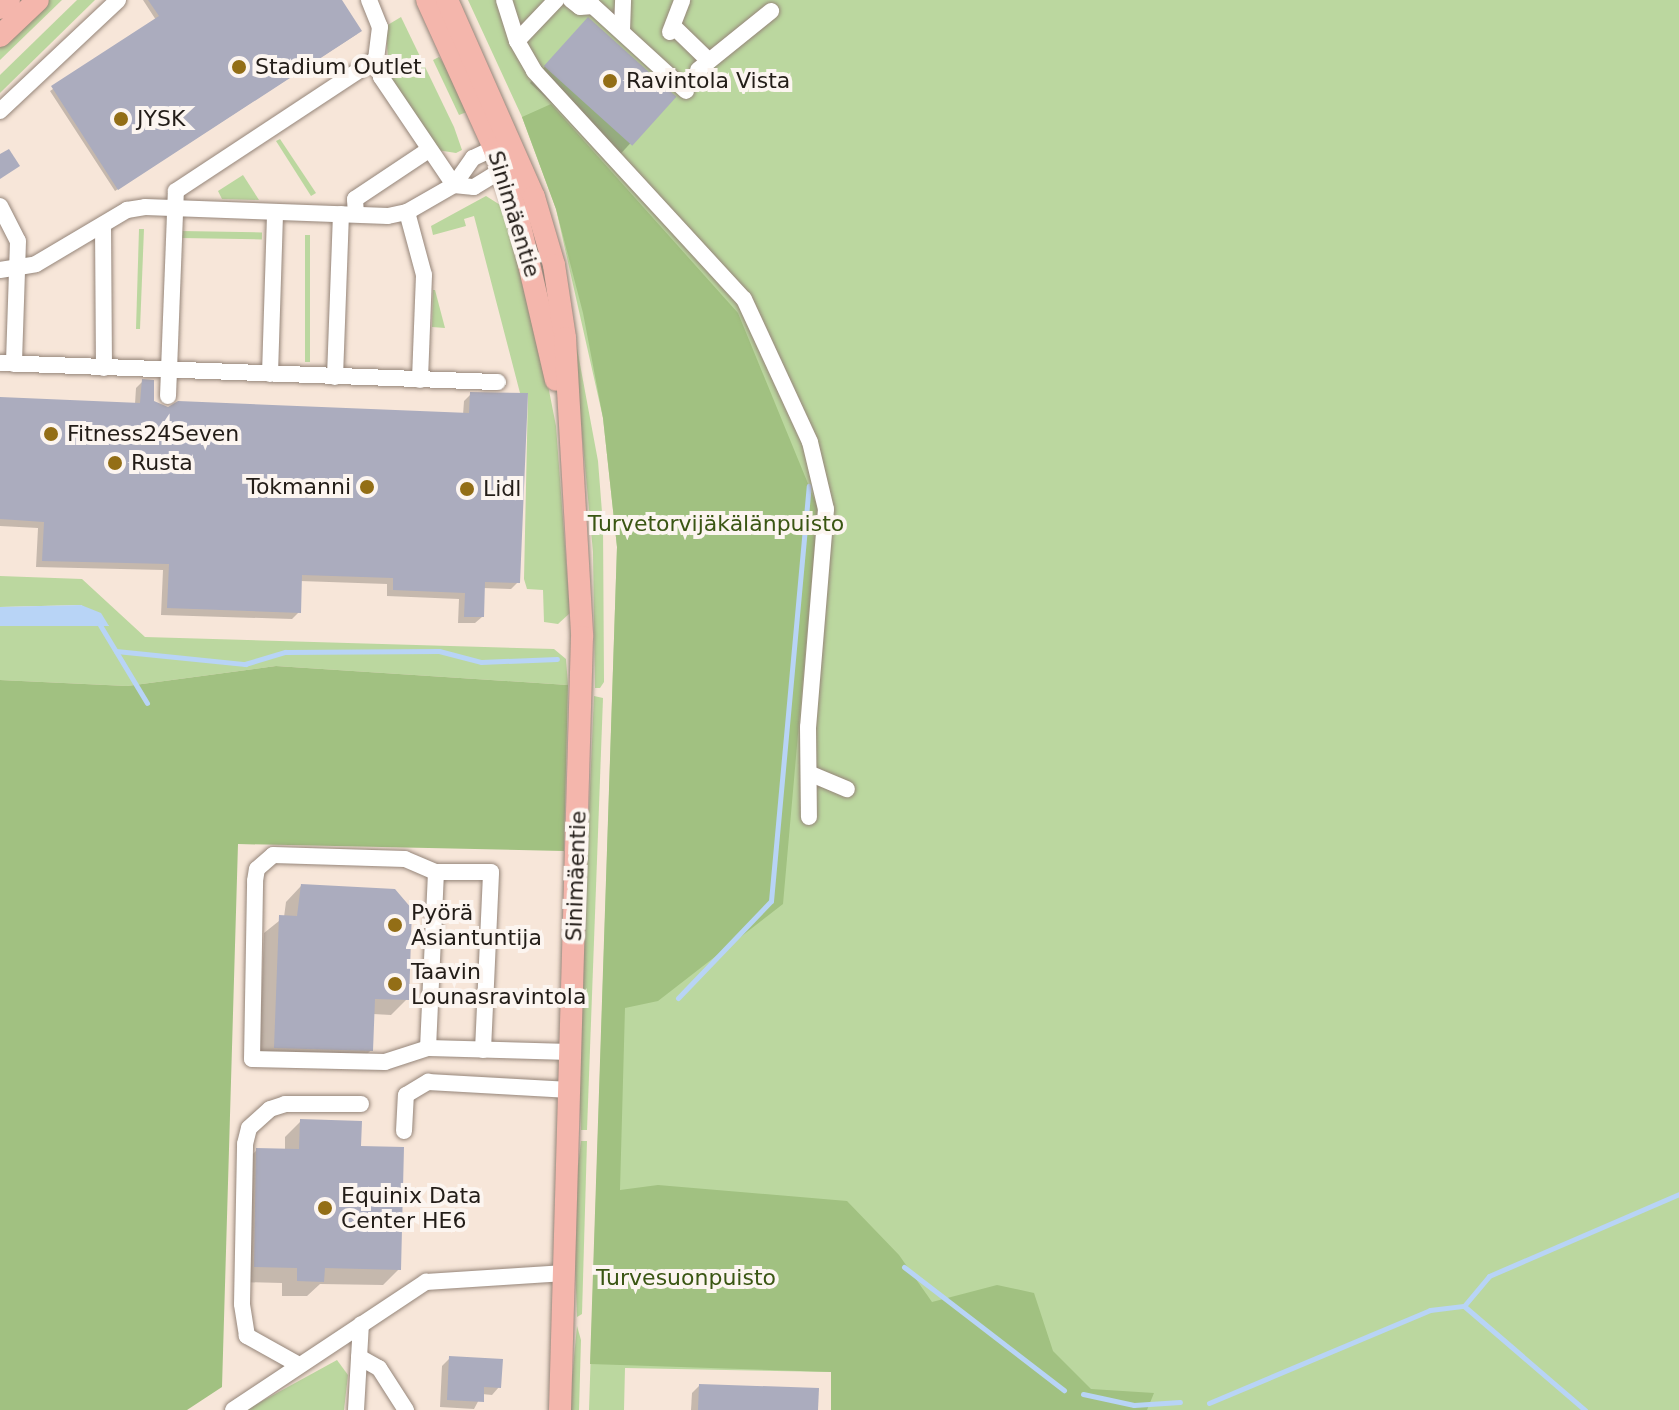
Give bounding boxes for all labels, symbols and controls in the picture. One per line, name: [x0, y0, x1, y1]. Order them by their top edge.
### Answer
place label: Stadium Outlet: [255, 54, 422, 80]
marker: Stadium Outlet: [230, 58, 248, 76]
place label: Ravintola Vista: [626, 68, 790, 94]
marker: Ravintola Vista: [601, 72, 619, 90]
place label: JYSK: [137, 106, 185, 132]
marker: JYSK: [112, 110, 130, 128]
street label: Sinimäentie: [482, 148, 546, 280]
place label: Fitness24Seven: [67, 421, 239, 447]
marker: Fitness24Seven: [42, 425, 60, 443]
place label: Rusta: [131, 450, 193, 476]
marker: Rusta: [106, 454, 124, 472]
place label: Tokmanni: [246, 474, 351, 500]
place label: Lidl: [483, 476, 521, 502]
marker: Tokmanni: [358, 478, 376, 496]
marker: Lidl: [458, 480, 476, 498]
park label: Turvetorvijäkälänpuisto: [588, 511, 844, 537]
street label: Sinimäentie: [561, 810, 591, 942]
place label: Pyörä Asiantuntija: [411, 899, 542, 950]
marker: Pyörä Asiantuntija: [386, 916, 404, 934]
place label: Taavin Lounasravintola: [411, 958, 586, 1010]
marker: Taavin Lounasravintola: [386, 975, 404, 993]
place label: Equinix Data Center HE6: [341, 1182, 482, 1234]
marker: Equinix Data Center HE6: [316, 1199, 334, 1217]
park label: Turvesuonpuisto: [596, 1265, 776, 1291]

